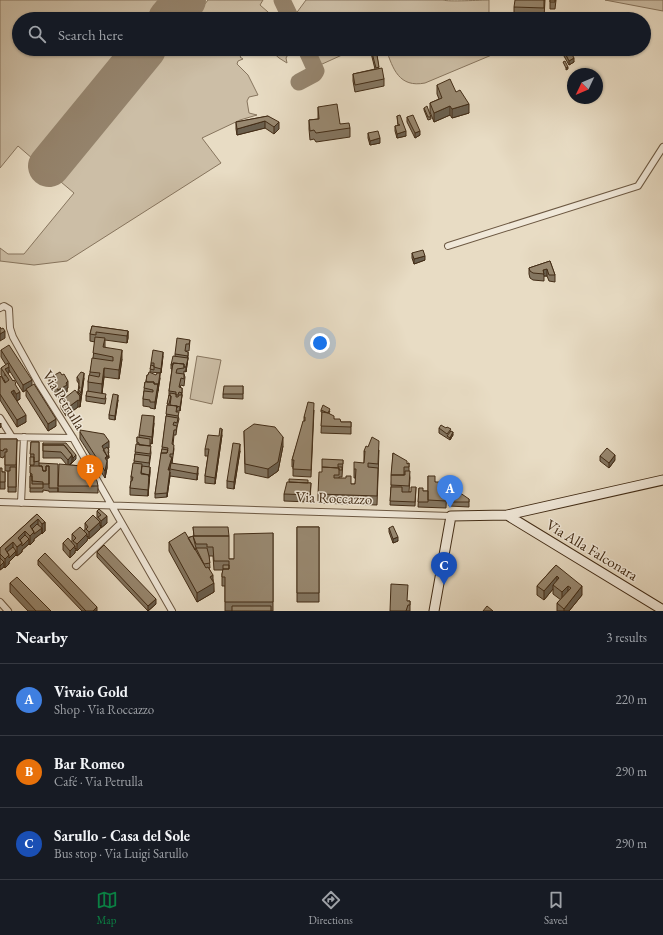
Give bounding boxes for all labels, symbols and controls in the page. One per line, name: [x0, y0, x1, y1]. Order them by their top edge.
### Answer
search box: [12, 12, 651, 56]
icon: search: [26, 23, 48, 45]
text: Search here: [58, 25, 123, 44]
north arrow: [567, 68, 603, 104]
your location: [310, 333, 330, 353]
street label: Via Petrulla: [39, 366, 90, 433]
pin: B: [77, 455, 103, 488]
pin: A: [437, 475, 463, 508]
street label: Via Roccazzo: [295, 487, 373, 508]
street label: Via Alla Falconara: [543, 515, 642, 584]
pin: C: [431, 552, 457, 585]
text: Nearby: [16, 626, 68, 648]
text: 3 results: [606, 629, 647, 646]
text: Vivaio Gold: [54, 682, 128, 701]
text: A: [24, 691, 34, 708]
text: 220 m: [616, 691, 647, 708]
text: Shop · Via Roccazzo: [54, 701, 154, 718]
text: Bar Romeo: [54, 754, 125, 773]
text: B: [25, 763, 33, 780]
text: 290 m: [616, 763, 647, 780]
text: Café · Via Petrulla: [54, 773, 143, 790]
text: Sarullo - Casa del Sole: [54, 826, 190, 845]
text: C: [24, 835, 34, 852]
text: 290 m: [616, 835, 647, 852]
text: Bus stop · Via Luigi Sarullo: [54, 845, 188, 862]
tab: Map: [96, 889, 118, 927]
tab: Directions: [309, 889, 353, 927]
tab: Saved: [544, 889, 567, 927]

